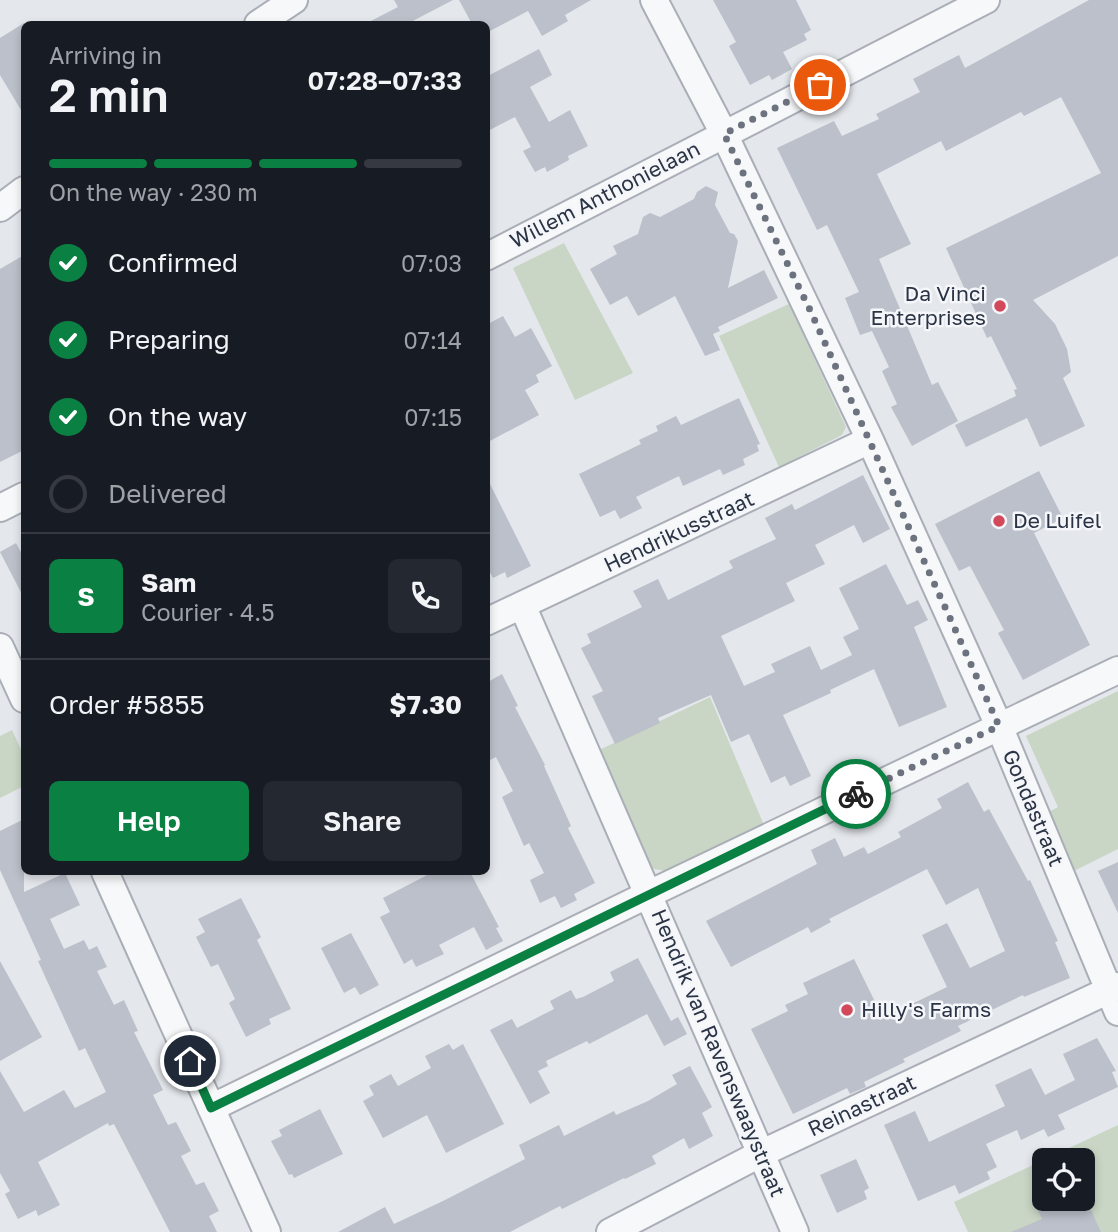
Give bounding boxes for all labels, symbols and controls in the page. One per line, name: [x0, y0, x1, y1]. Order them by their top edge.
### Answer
text: Arriving in: [49, 41, 162, 69]
pin: [790, 55, 850, 115]
text: 07:28–07:33: [307, 65, 462, 96]
icon: bag: [801, 66, 839, 104]
text: 2 min: [49, 67, 169, 122]
street label: Willem Anthonielaan: [505, 135, 704, 253]
text: On the way · 230 m: [49, 178, 258, 206]
icon: check: [49, 244, 87, 282]
text: Confirmed: [108, 247, 238, 278]
text: 07:03: [401, 249, 462, 277]
place label: Da Vinci Enterprises: [871, 280, 986, 330]
marker: Da Vinci Enterprises: [992, 298, 1008, 314]
icon: check: [49, 321, 87, 359]
text: Preparing: [108, 324, 230, 355]
text: 07:14: [403, 326, 462, 354]
icon: check: [49, 398, 87, 436]
text: On the way: [108, 401, 247, 432]
text: 07:15: [404, 403, 462, 431]
text: Delivered: [108, 478, 227, 509]
street label: Hendrikusstraat: [599, 485, 758, 577]
place label: De Luifel: [1013, 507, 1101, 533]
marker: De Luifel: [991, 513, 1007, 529]
button: phone: [388, 559, 462, 633]
text: Sam: [141, 567, 196, 598]
text: S: [77, 581, 95, 612]
text: Courier · 4.5: [141, 598, 274, 626]
text: Order #5855: [49, 689, 205, 720]
text: $7.30: [389, 689, 462, 720]
street label: Gondastraat: [998, 745, 1070, 870]
courier: [821, 759, 891, 829]
icon: bike: [837, 775, 875, 813]
button: Help: [49, 781, 249, 861]
button: Share: [263, 781, 462, 861]
street label: Hendrik van Ravenswaaystraat: [646, 905, 791, 1200]
place label: Hilly's Farms: [861, 996, 991, 1022]
marker: Hilly's Farms: [839, 1002, 855, 1018]
pin: [160, 1031, 220, 1091]
icon: home: [171, 1042, 209, 1080]
street label: Reinastraat: [803, 1069, 920, 1141]
map controls: [1032, 1148, 1095, 1211]
button: locate: [1032, 1148, 1095, 1211]

